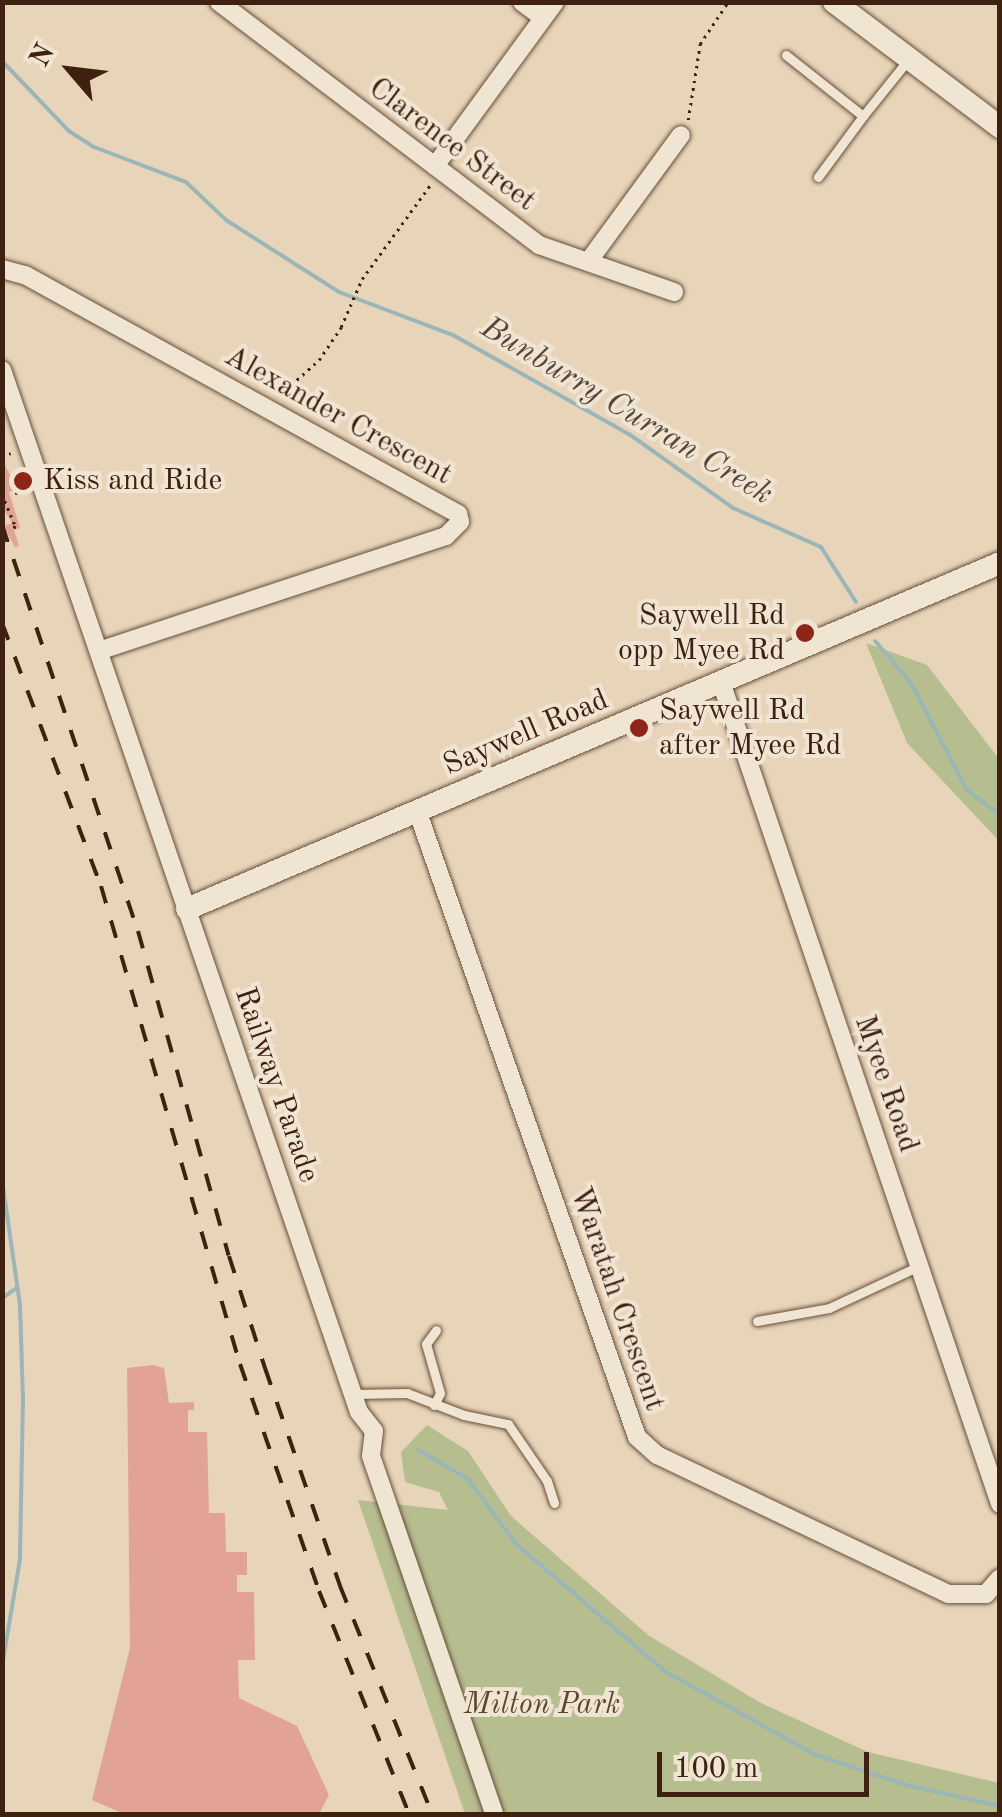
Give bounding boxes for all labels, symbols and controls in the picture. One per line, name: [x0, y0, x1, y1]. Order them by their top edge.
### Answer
north arrow: [20, 20, 120, 120]
text: N: [26, 40, 61, 72]
street label: Clarence Street: [361, 70, 543, 220]
water label: Bunburry Curran Creek: [473, 310, 779, 514]
street label: Alexander Crescent: [218, 339, 458, 493]
place label: Kiss and Ride: [43, 463, 222, 499]
marker: Kiss and Ride: [12, 470, 34, 492]
place label: Saywell Rd opp Myee Rd: [618, 598, 785, 668]
marker: Saywell Rd opp Myee Rd: [794, 622, 816, 644]
street label: Saywell Road: [438, 682, 614, 784]
place label: Saywell Rd after Myee Rd: [659, 693, 841, 764]
marker: Saywell Rd after Myee Rd: [628, 717, 650, 739]
street label: Railway Parade: [226, 983, 326, 1187]
street label: Myee Road: [846, 1011, 926, 1157]
street label: Waratah Crescent: [562, 1182, 672, 1416]
park label: Milton Park: [464, 1687, 620, 1723]
scale bar: [662, 1732, 874, 1794]
text: 100 m: [674, 1754, 758, 1784]

